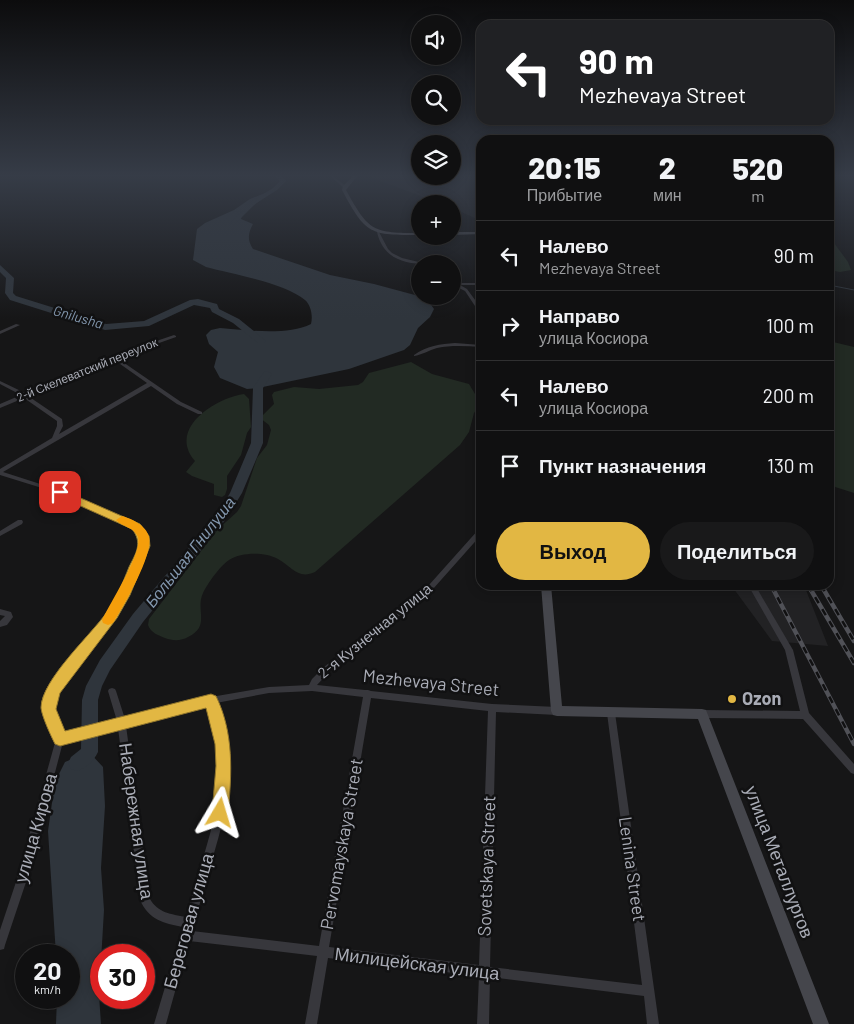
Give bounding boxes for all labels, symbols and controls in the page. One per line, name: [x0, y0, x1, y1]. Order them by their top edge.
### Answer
map controls: [411, 15, 461, 305]
button: sound: [411, 15, 461, 65]
text: 90 m: [579, 39, 654, 81]
icon: left: [496, 40, 561, 105]
button: search: [411, 75, 461, 125]
text: Mezhevaya Street: [579, 81, 746, 107]
button: layers: [411, 135, 461, 185]
text: 20:15: [528, 149, 601, 185]
text: 2: [659, 149, 676, 185]
text: 520: [733, 150, 783, 186]
text: Прибытие: [527, 185, 602, 204]
text: мин: [653, 185, 682, 204]
text: m: [751, 186, 764, 205]
button: +: [411, 195, 461, 245]
text: Налево: [539, 234, 609, 257]
icon: left: [496, 242, 524, 270]
text: 90 m: [774, 244, 814, 267]
button: −: [411, 255, 461, 305]
text: Mezhevaya Street: [539, 258, 661, 277]
water label: Gnilusha: [51, 301, 105, 332]
text: Направо: [539, 304, 620, 327]
icon: right: [496, 312, 524, 340]
text: 100 m: [766, 314, 814, 337]
text: улица Косиора: [539, 328, 648, 347]
street label: 2-й Скелеватский переулок: [14, 334, 160, 405]
text: Налево: [539, 374, 609, 397]
icon: left: [496, 382, 524, 410]
text: 200 m: [763, 384, 814, 407]
text: улица Косиора: [539, 398, 648, 417]
icon: arrive: [496, 452, 524, 480]
text: Пункт назначения: [539, 454, 706, 477]
text: 130 m: [767, 454, 814, 477]
pin: [39, 471, 81, 513]
icon: arrive: [46, 478, 74, 506]
water label: Большая Гнилуша: [141, 493, 239, 611]
button: Выход: [496, 522, 650, 580]
button: Поделиться: [660, 522, 814, 580]
street label: 2-я Кузнечная улица: [314, 578, 435, 682]
street label: Mezhevaya Street: [362, 664, 500, 700]
place label: Ozon: [742, 687, 781, 709]
marker: Ozon: [726, 693, 738, 705]
street label: Набережная улица: [115, 741, 159, 901]
street label: Pervomayskaya Street: [315, 757, 367, 931]
street label: улица Кирова: [9, 769, 61, 885]
street label: улица Металлургов: [741, 782, 819, 941]
position arrow: [193, 786, 245, 838]
street label: Sovetskaya Street: [473, 795, 499, 937]
street label: Lenina Street: [615, 815, 651, 923]
street label: Береговая улица: [158, 849, 218, 991]
street label: Милицейская улица: [333, 942, 502, 984]
speed limit sign: 30: [90, 944, 155, 1009]
text: 20: [33, 955, 62, 985]
text: km/h: [34, 982, 61, 996]

